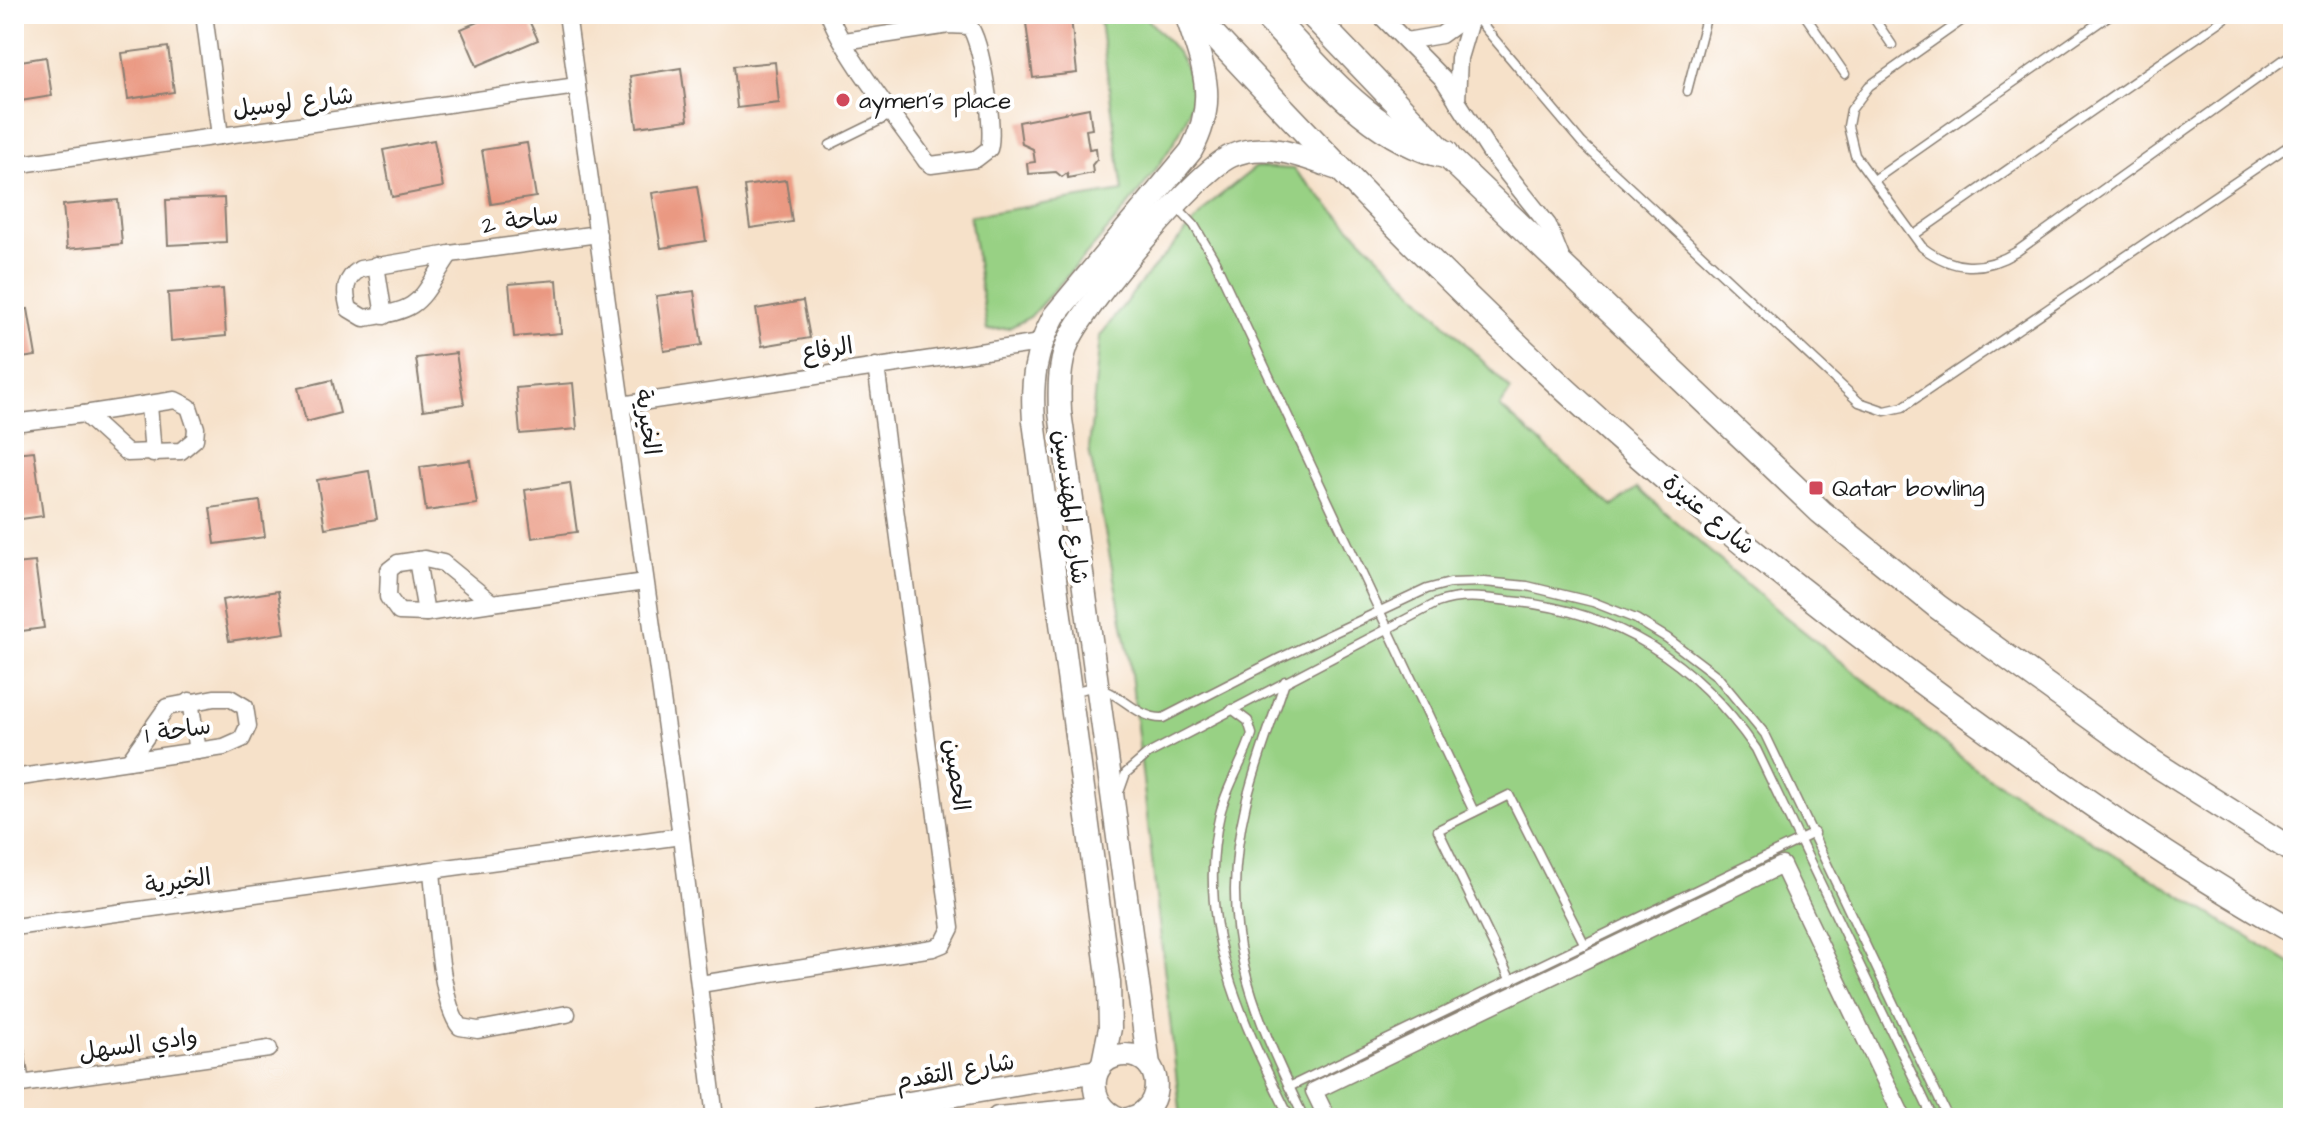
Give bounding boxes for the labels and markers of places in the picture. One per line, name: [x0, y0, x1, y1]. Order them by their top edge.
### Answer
place label: aymen's place: [859, 84, 1011, 119]
marker: aymen's place: [834, 91, 852, 109]
place label: Qatar bowling: [1832, 472, 1984, 507]
marker: Qatar bowling: [1807, 479, 1825, 497]

